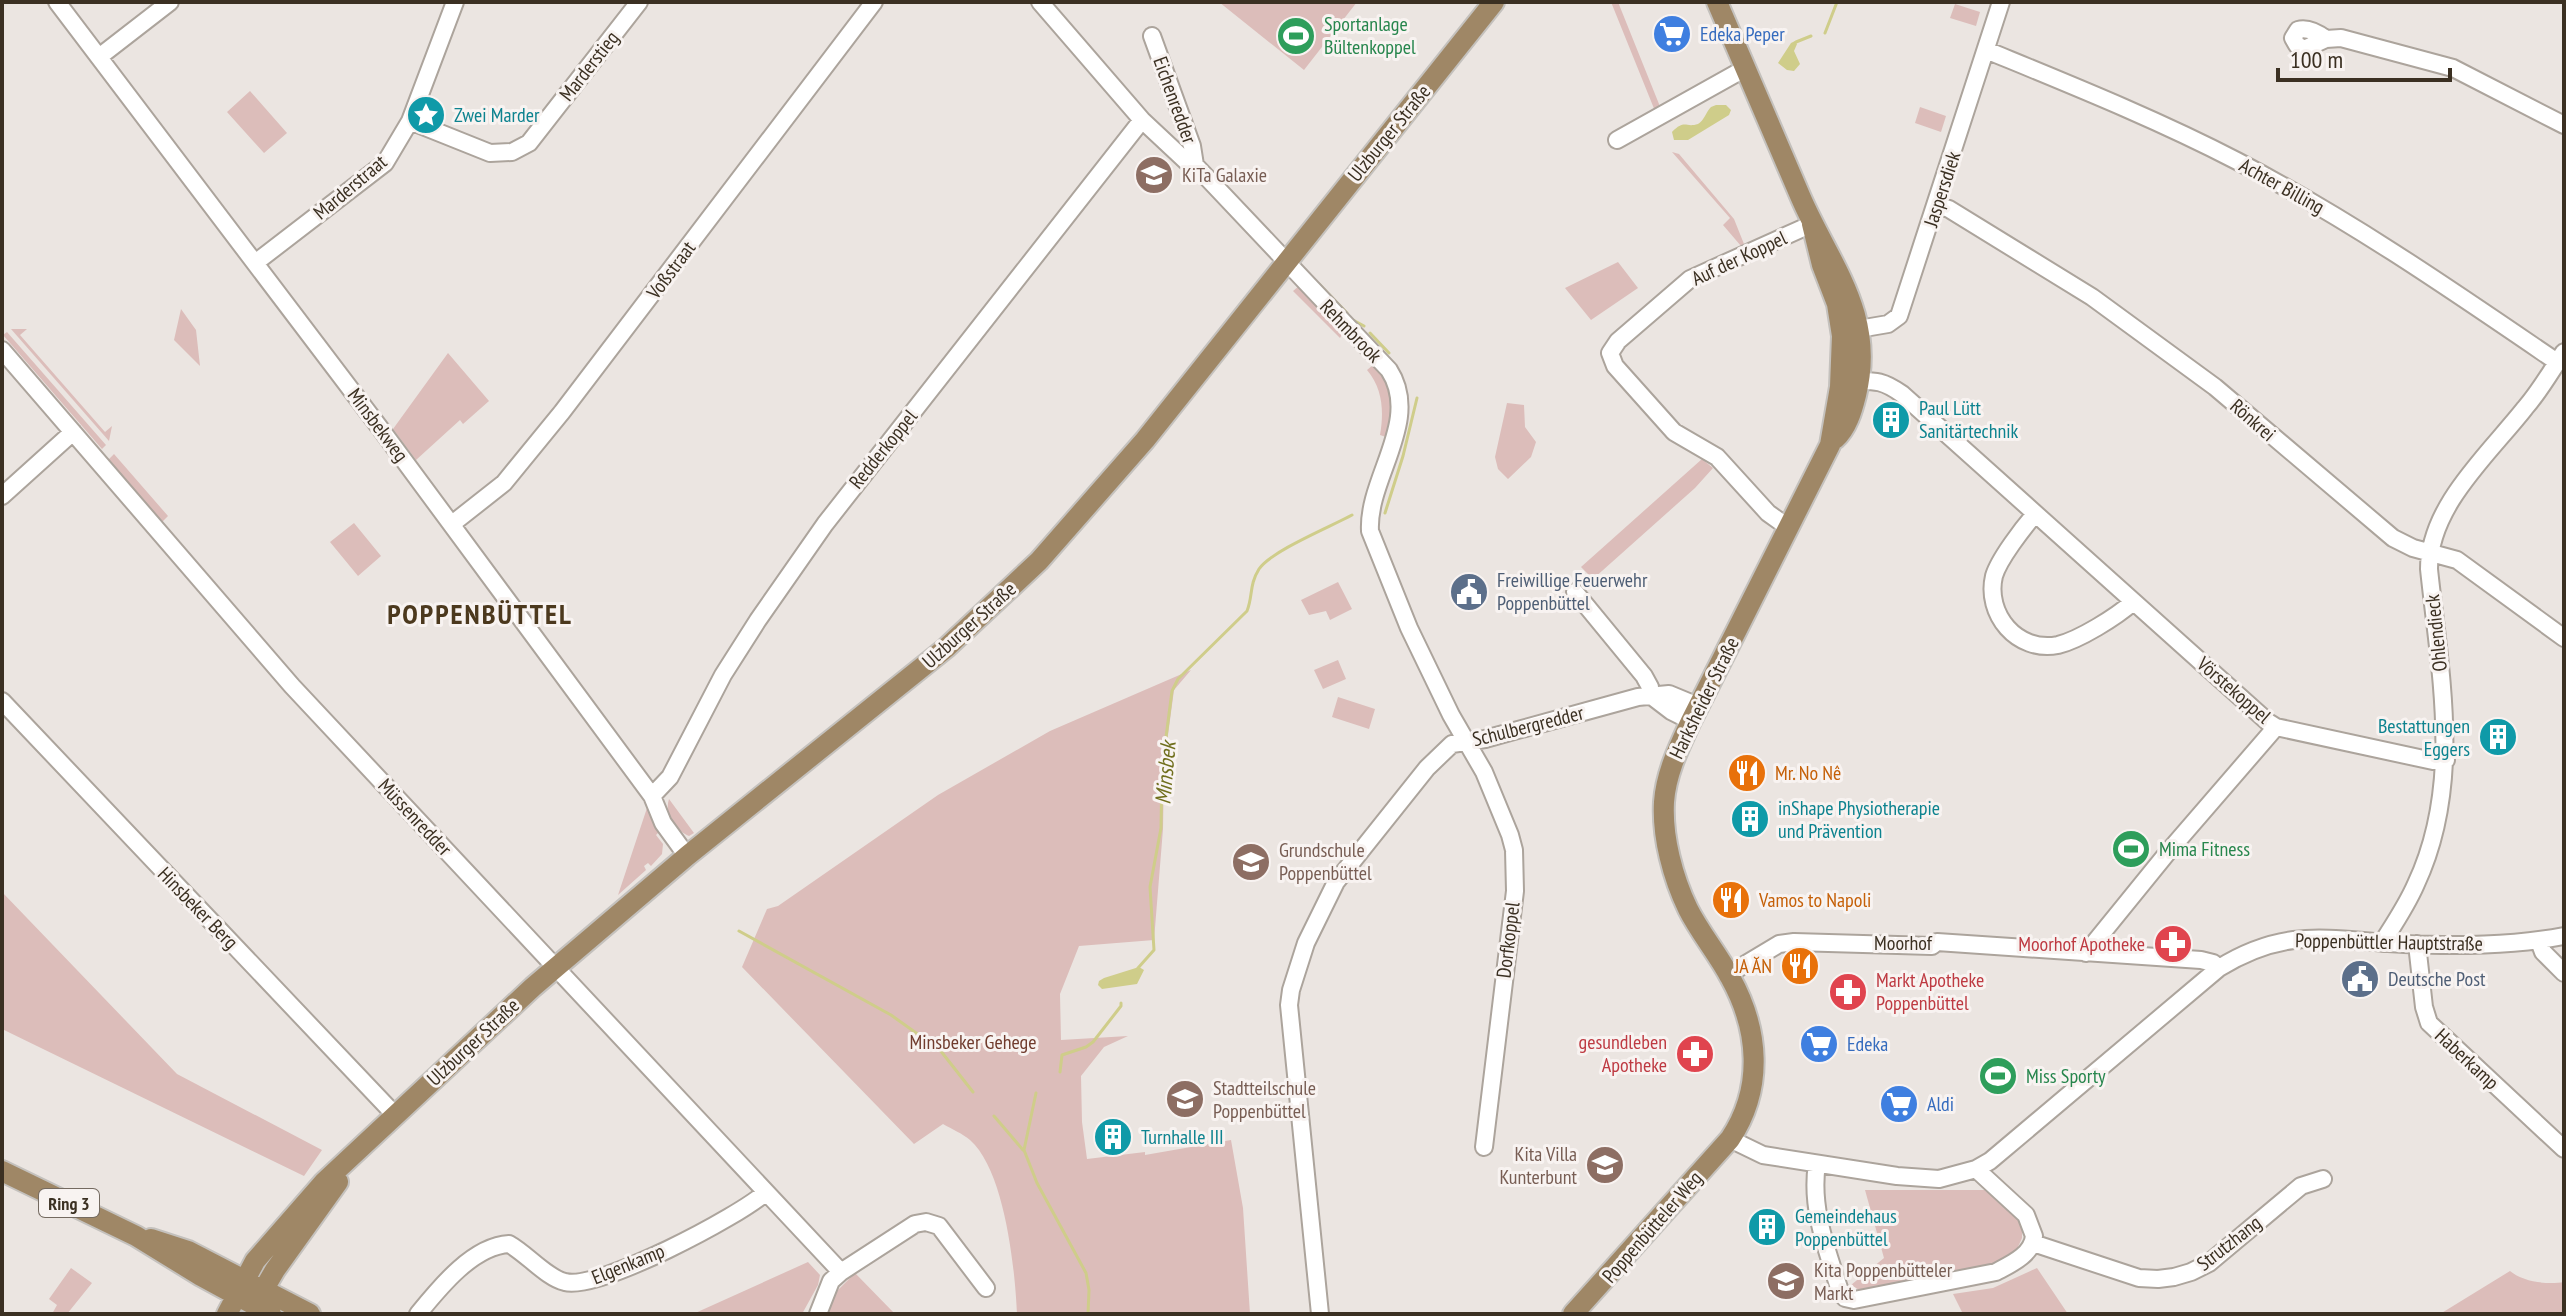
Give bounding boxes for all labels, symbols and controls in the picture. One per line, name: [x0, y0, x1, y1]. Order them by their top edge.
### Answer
place label: Sportanlage Bültenkoppel: [1324, 11, 1416, 60]
supermarket icon: Edeka Peper: [1651, 13, 1693, 55]
sports icon: Sportanlage Bültenkoppel: [1275, 15, 1317, 57]
place label: Edeka Peper: [1700, 21, 1785, 47]
street label: Marderstieg: [554, 26, 624, 106]
scale bar: [2278, 32, 2450, 82]
text: 100 m: [2290, 44, 2343, 75]
street label: Eichenredder: [1147, 53, 1203, 148]
street label: Ulzburger Straße: [1342, 79, 1436, 187]
place icon: Zwei Marder: [405, 94, 447, 136]
place label: Zwei Marder: [454, 102, 540, 128]
street label: Marderstraat: [308, 148, 392, 225]
street label: Jaspersdiek: [1917, 148, 1966, 231]
street label: Achter Billing: [2235, 152, 2329, 220]
school or university icon: KiTa Galaxie: [1133, 154, 1175, 196]
place label: KiTa Galaxie: [1182, 162, 1267, 188]
street label: Auf der Koppel: [1687, 224, 1791, 291]
street label: Voßstraat: [640, 235, 702, 305]
street label: Rehmbrook: [1315, 294, 1388, 368]
street label: Minsbekweg: [342, 383, 414, 467]
street label: Rönkrei: [2225, 393, 2281, 447]
place label: Paul Lütt Sanitärtechnik: [1919, 395, 2019, 444]
building icon: Paul Lütt Sanitärtechnik: [1870, 399, 1912, 441]
street label: Redderkoppel: [843, 404, 923, 494]
place label: Freiwillige Feuerwehr Poppenbüttel: [1497, 567, 1648, 616]
public building icon: Freiwillige Feuerwehr Poppenbüttel: [1448, 571, 1490, 613]
street label: Ulzburger Straße: [917, 576, 1021, 674]
street label: Ohlendieck: [2419, 593, 2453, 673]
district label: POPPENBÜTTEL: [387, 595, 573, 632]
street label: Harksheider Straße: [1663, 633, 1745, 763]
street label: Vörstekoppel: [2191, 650, 2277, 729]
street label: Schulbergredder: [1470, 700, 1587, 752]
place label: Bestattungen Eggers: [2378, 713, 2470, 762]
building icon: Bestattungen Eggers: [2477, 716, 2519, 758]
water label: Minsbek: [1148, 738, 1182, 806]
restaurant icon: Mr. No Nê: [1726, 752, 1768, 794]
place label: Mr. No Nê: [1775, 760, 1841, 786]
street label: Müssenredder: [372, 773, 458, 862]
place label: inShape Physiotherapie und Prävention: [1778, 795, 1940, 844]
building icon: inShape Physiotherapie und Prävention: [1729, 798, 1771, 840]
sports icon: Mima Fitness: [2110, 828, 2152, 870]
place label: Mima Fitness: [2159, 836, 2250, 862]
place label: Grundschule Poppenbüttel: [1279, 837, 1372, 886]
school or university icon: Grundschule Poppenbüttel: [1230, 841, 1272, 883]
street label: Hinsbeker Berg: [152, 861, 244, 955]
restaurant icon: Vamos to Napoli: [1710, 879, 1752, 921]
place label: Vamos to Napoli: [1758, 887, 1871, 913]
street label: Dorfkoppel: [1490, 900, 1526, 979]
pharmacy icon: Moorhof Apotheke: [2152, 923, 2194, 965]
street label: Poppenbüttler Hauptstraße: [2295, 927, 2483, 957]
street label: Moorhof: [1874, 930, 1933, 956]
place label: Moorhof Apotheke: [2018, 931, 2145, 957]
restaurant icon: JA ĂN: [1779, 945, 1821, 987]
place label: JA ĂN: [1733, 953, 1772, 979]
public building icon: Deutsche Post: [2339, 958, 2381, 1000]
place label: Deutsche Post: [2388, 966, 2486, 992]
place label: Markt Apotheke Poppenbüttel: [1876, 967, 1984, 1016]
pharmacy icon: Markt Apotheke Poppenbüttel: [1827, 971, 1869, 1013]
street label: Ulzburger Straße: [421, 992, 525, 1092]
supermarket icon: Edeka: [1798, 1023, 1840, 1065]
street label: Haberkamp: [2429, 1023, 2505, 1095]
park label: Minsbeker Gehege: [910, 1029, 1037, 1055]
place label: gesundleben Apotheke: [1579, 1029, 1667, 1078]
place label: Edeka: [1847, 1031, 1888, 1057]
pharmacy icon: gesundleben Apotheke: [1674, 1033, 1716, 1075]
sports icon: Miss Sporty: [1977, 1055, 2019, 1097]
place label: Miss Sporty: [2026, 1063, 2106, 1089]
place label: Stadtteilschule Poppenbüttel: [1213, 1075, 1316, 1124]
school or university icon: Stadtteilschule Poppenbüttel: [1164, 1078, 1206, 1120]
supermarket icon: Aldi: [1878, 1083, 1920, 1125]
place label: Aldi: [1927, 1091, 1954, 1117]
building icon: Turnhalle III: [1092, 1116, 1134, 1158]
place label: Turnhalle III: [1141, 1124, 1224, 1150]
place label: Kita Villa Kunterbunt: [1499, 1141, 1577, 1190]
school or university icon: Kita Villa Kunterbunt: [1584, 1144, 1626, 1186]
street label: Poppenbütteler Weg: [1596, 1166, 1708, 1288]
road number: Ring 3: [39, 1189, 99, 1217]
place label: Gemeindehaus Poppenbüttel: [1795, 1203, 1897, 1252]
building icon: Gemeindehaus Poppenbüttel: [1746, 1206, 1788, 1248]
street label: Strutzhang: [2191, 1210, 2267, 1276]
street label: Elgenkamp: [588, 1238, 668, 1290]
place label: Kita Poppenbütteler Markt: [1814, 1257, 1953, 1306]
school or university icon: Kita Poppenbütteler Markt: [1765, 1260, 1807, 1302]

